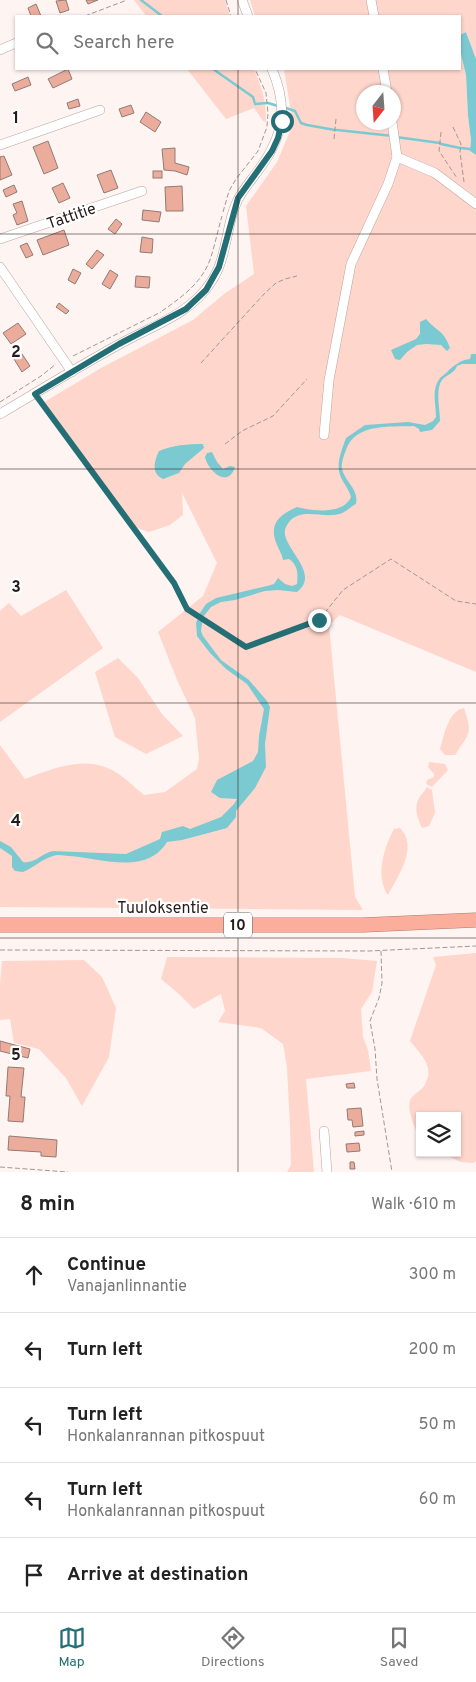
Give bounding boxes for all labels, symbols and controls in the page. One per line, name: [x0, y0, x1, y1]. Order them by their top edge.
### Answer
search box: [15, 15, 461, 70]
icon: search: [33, 29, 61, 57]
text: Search here: [73, 31, 175, 55]
north arrow: [356, 85, 401, 130]
text: 1: [13, 109, 19, 129]
route start: [271, 110, 294, 133]
street label: Tattitie: [45, 199, 99, 235]
text: 2: [11, 343, 21, 363]
text: 3: [11, 578, 21, 598]
route end: [308, 609, 331, 632]
text: 4: [11, 812, 21, 832]
street label: Tuuloksentie: [117, 899, 209, 919]
road number: 10: [224, 912, 252, 938]
text: 5: [11, 1046, 21, 1066]
map controls: [416, 1112, 461, 1157]
button: layers: [416, 1112, 461, 1157]
text: 8 min: [20, 1191, 75, 1218]
text: Walk · 610 m: [371, 1195, 456, 1215]
text: Continue: [67, 1253, 146, 1277]
icon: ahead: [20, 1261, 48, 1289]
text: 300 m: [409, 1265, 456, 1285]
text: Vanajanlinnantie: [67, 1277, 187, 1297]
icon: left: [20, 1336, 48, 1364]
text: Turn left: [67, 1338, 143, 1362]
text: 200 m: [408, 1340, 456, 1360]
text: Turn left: [67, 1403, 143, 1427]
icon: left: [20, 1411, 48, 1439]
text: 50 m: [419, 1415, 456, 1435]
text: Honkalanrannan pitkospuut: [67, 1427, 265, 1447]
text: Turn left: [67, 1478, 143, 1502]
icon: left: [20, 1486, 48, 1514]
text: 60 m: [419, 1490, 456, 1510]
text: Honkalanrannan pitkospuut: [67, 1502, 265, 1522]
icon: arrive: [20, 1561, 48, 1589]
text: Arrive at destination: [67, 1563, 248, 1587]
tab: Map: [58, 1624, 86, 1671]
tab: Directions: [201, 1624, 265, 1671]
tab: Saved: [380, 1624, 418, 1671]

